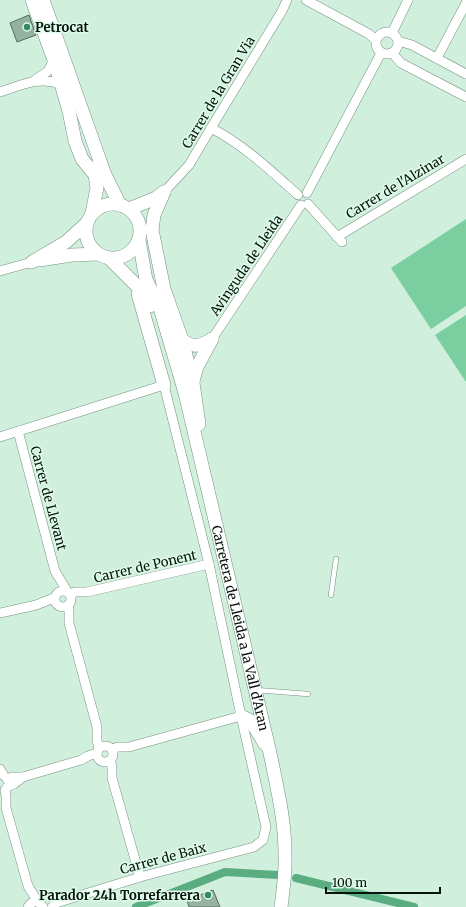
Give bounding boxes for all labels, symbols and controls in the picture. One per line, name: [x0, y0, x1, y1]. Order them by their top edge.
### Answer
place label: Petrocat: [35, 19, 89, 36]
marker: Petrocat: [22, 22, 32, 32]
street label: Carrer de la Gran Via: [178, 33, 259, 151]
street label: Carrer de l'Alzinar: [343, 150, 448, 223]
street label: Avinguda de Lleida: [206, 212, 287, 320]
street label: Carrer de Llevant: [26, 444, 71, 552]
street label: Carretera de Lleida a la Vall d'Aran: [208, 524, 273, 733]
street label: Carrer de Ponent: [92, 546, 198, 587]
street label: Carrer de Baix: [118, 839, 208, 878]
scale bar: [326, 869, 440, 895]
text: 100 m: [332, 875, 367, 890]
place label: Parador 24h Torrefarrera: [39, 887, 200, 904]
marker: Parador 24h Torrefarrera: [203, 890, 213, 900]

